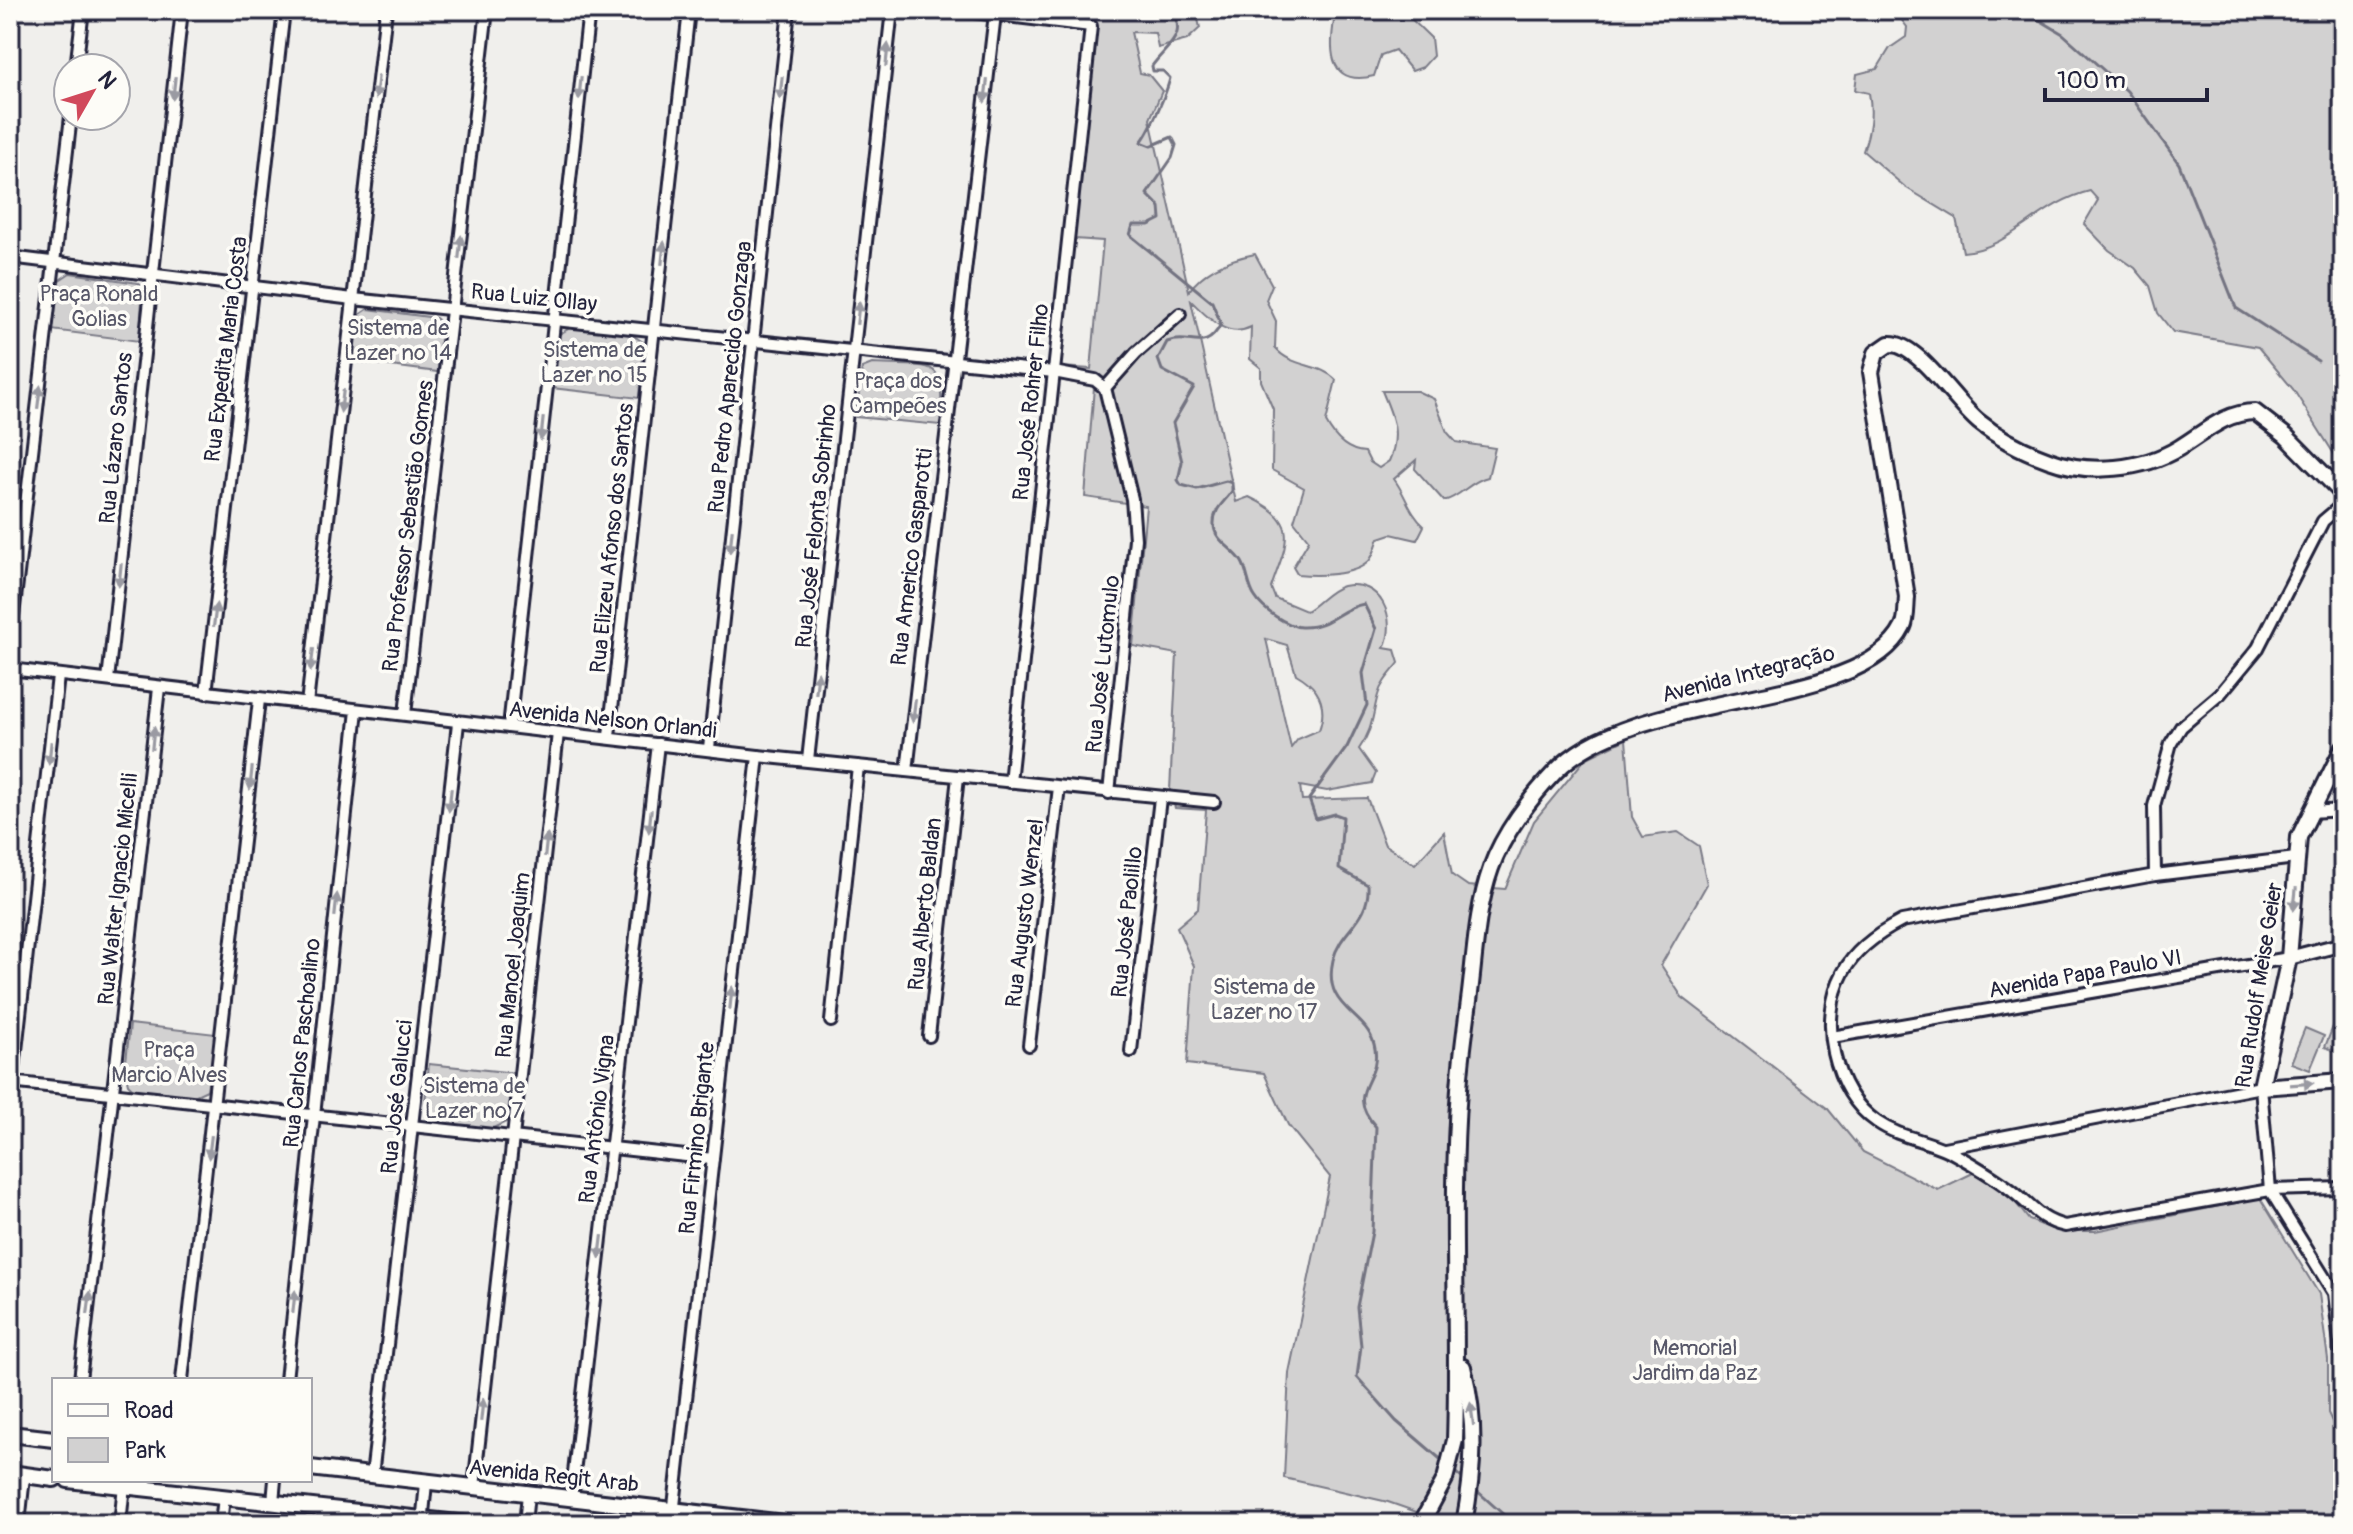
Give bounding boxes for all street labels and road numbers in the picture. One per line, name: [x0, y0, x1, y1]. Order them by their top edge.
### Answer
street label: Rua Expedita Maria Costa: [198, 235, 254, 464]
street label: Rua Pedro Aparecido Gonzaga: [702, 240, 758, 515]
street label: Rua Luiz Ollay: [470, 277, 598, 319]
street label: Rua José Rohrer Filho: [1007, 302, 1055, 502]
street label: Rua Lázaro Santos: [93, 351, 139, 525]
street label: Rua Professor Sebastião Gomes: [376, 379, 440, 673]
street label: Rua Elizeu Afonso dos Santos: [584, 402, 640, 675]
street label: Rua José Felonta Sobrinho: [789, 402, 843, 650]
street label: Rua Americo Gasparotti: [885, 447, 939, 667]
street label: Rua José Lutomulo: [1080, 574, 1126, 754]
street label: Avenida Integração: [1659, 639, 1838, 709]
street label: Avenida Nelson Orlandi: [508, 695, 718, 745]
street label: Rua Walter Ignacio Micelli: [92, 772, 144, 1007]
street label: Rua Alberto Baldan: [902, 816, 948, 992]
street label: Rua Augusto Wenzel: [1000, 817, 1050, 1009]
street label: Rua José Paolillo: [1105, 845, 1149, 999]
street label: Rua Manoel Joaquim: [489, 871, 537, 1059]
street label: Rua Rudolf Meise Geier: [2229, 880, 2289, 1090]
street label: Rua Carlos Paschoalino: [277, 937, 327, 1149]
street label: Avenida Papa Paulo VI: [1986, 943, 2184, 1005]
street label: Rua José Galucci: [375, 1019, 419, 1176]
street label: Rua Antônio Vigna: [573, 1033, 621, 1205]
street label: Rua Firmino Brigante: [673, 1040, 721, 1236]
street label: Avenida Regit Arab: [468, 1453, 640, 1499]

